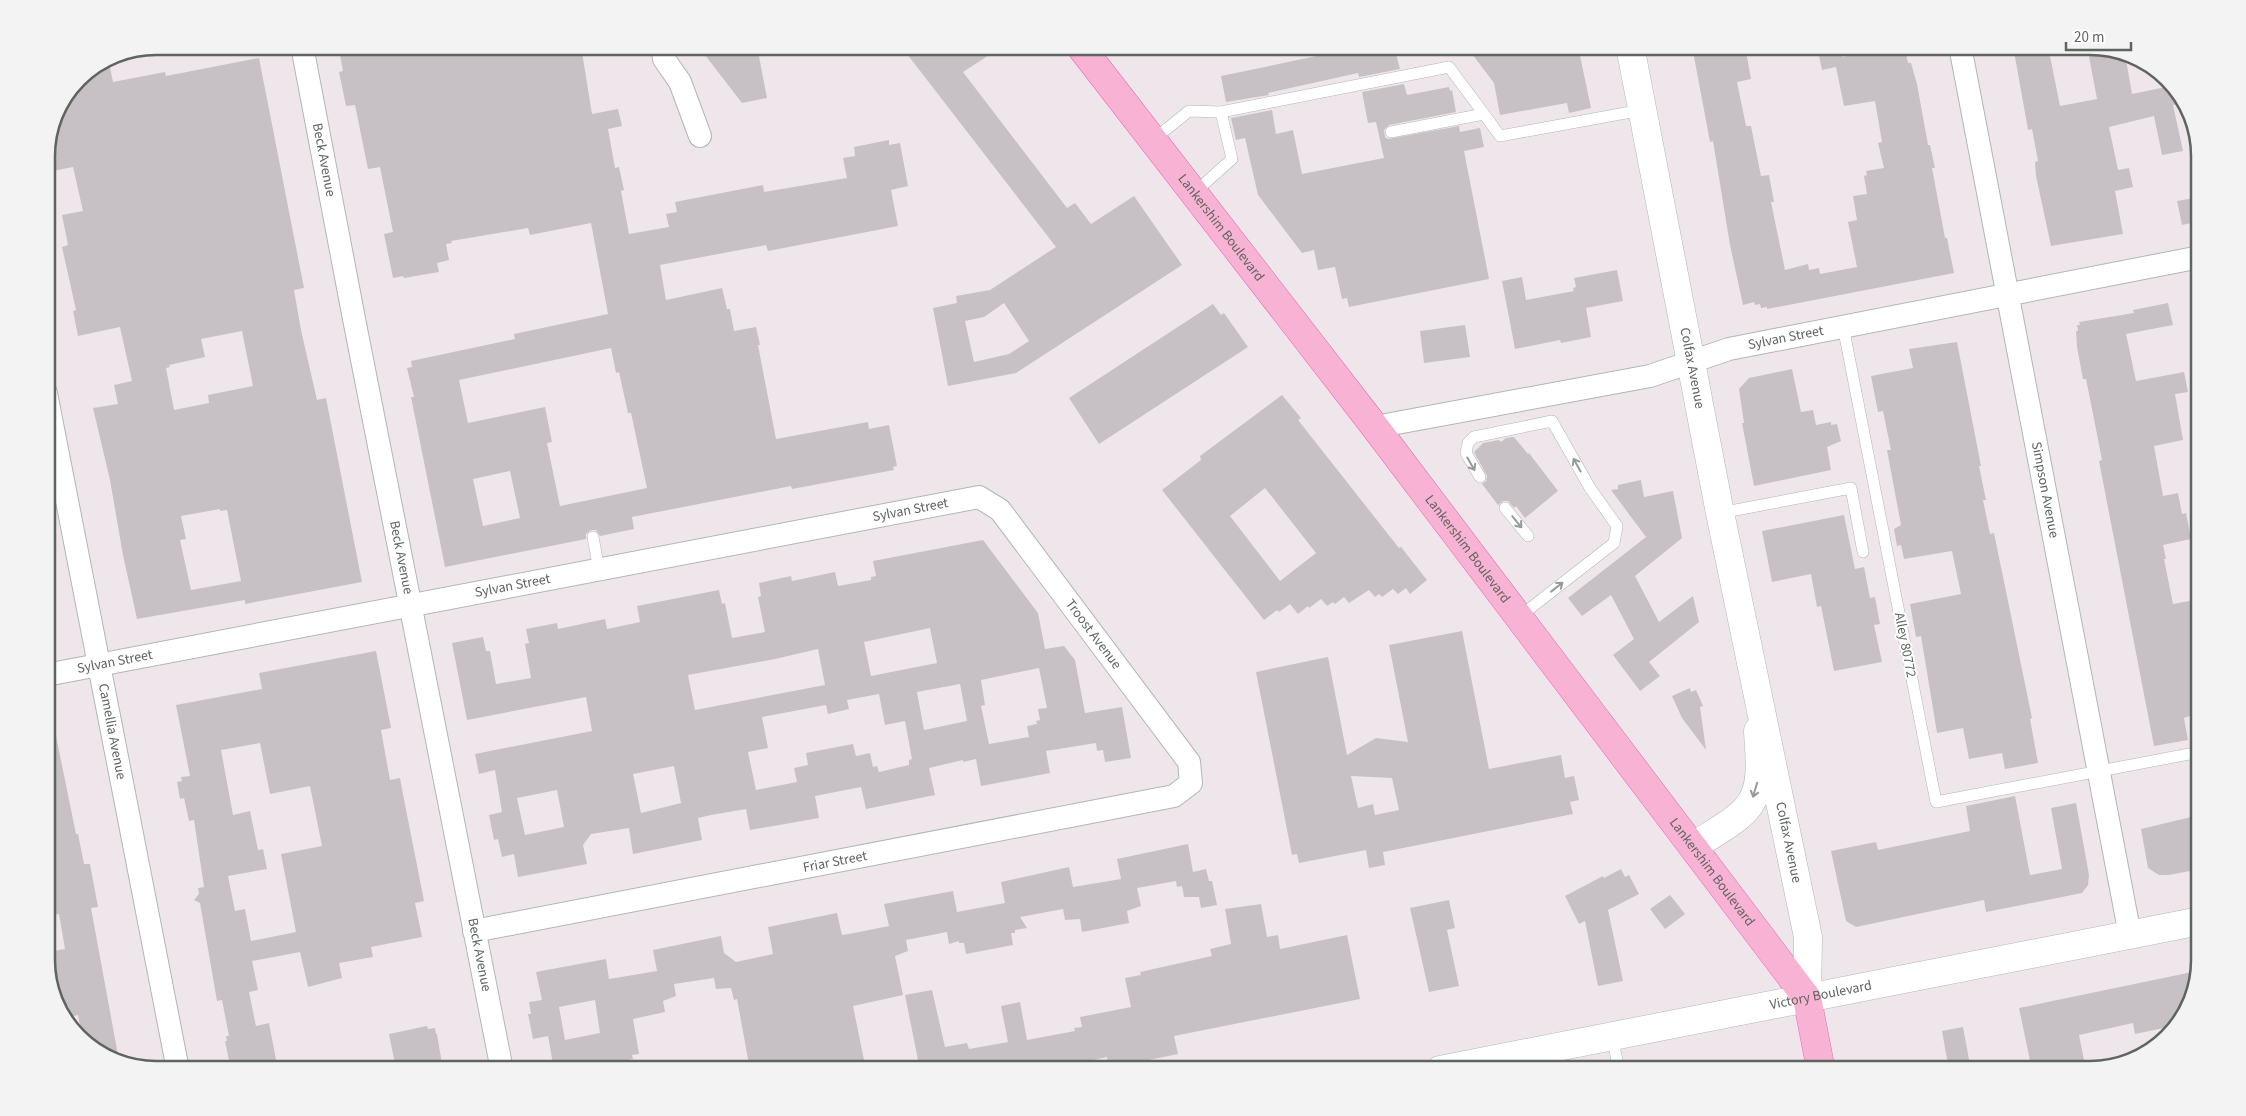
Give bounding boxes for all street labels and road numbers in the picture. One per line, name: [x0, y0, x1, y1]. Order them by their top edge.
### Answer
street label: Beck Avenue: [307, 121, 341, 198]
street label: Lankershim Boulevard: [1173, 170, 1269, 286]
street label: Sylvan Street: [1746, 321, 1825, 355]
street label: Colfax Avenue: [1674, 326, 1710, 410]
street label: Simpson Avenue: [2026, 440, 2064, 540]
street label: Lankershim Boulevard: [1420, 491, 1515, 608]
street label: Sylvan Street: [871, 493, 950, 527]
street label: Beck Avenue: [384, 519, 418, 596]
street label: Sylvan Street: [473, 569, 552, 603]
street label: Troost Avenue: [1060, 595, 1126, 674]
street label: Alley 80772: [1889, 611, 1921, 679]
street label: Sylvan Street: [75, 645, 154, 679]
street label: Camellia Avenue: [93, 682, 131, 781]
street label: Colfax Avenue: [1770, 800, 1807, 885]
street label: Lankershim Boulevard: [1664, 814, 1759, 930]
street label: Friar Street: [801, 846, 869, 878]
street label: Beck Avenue: [462, 916, 496, 993]
street label: Victory Boulevard: [1768, 976, 1873, 1015]

